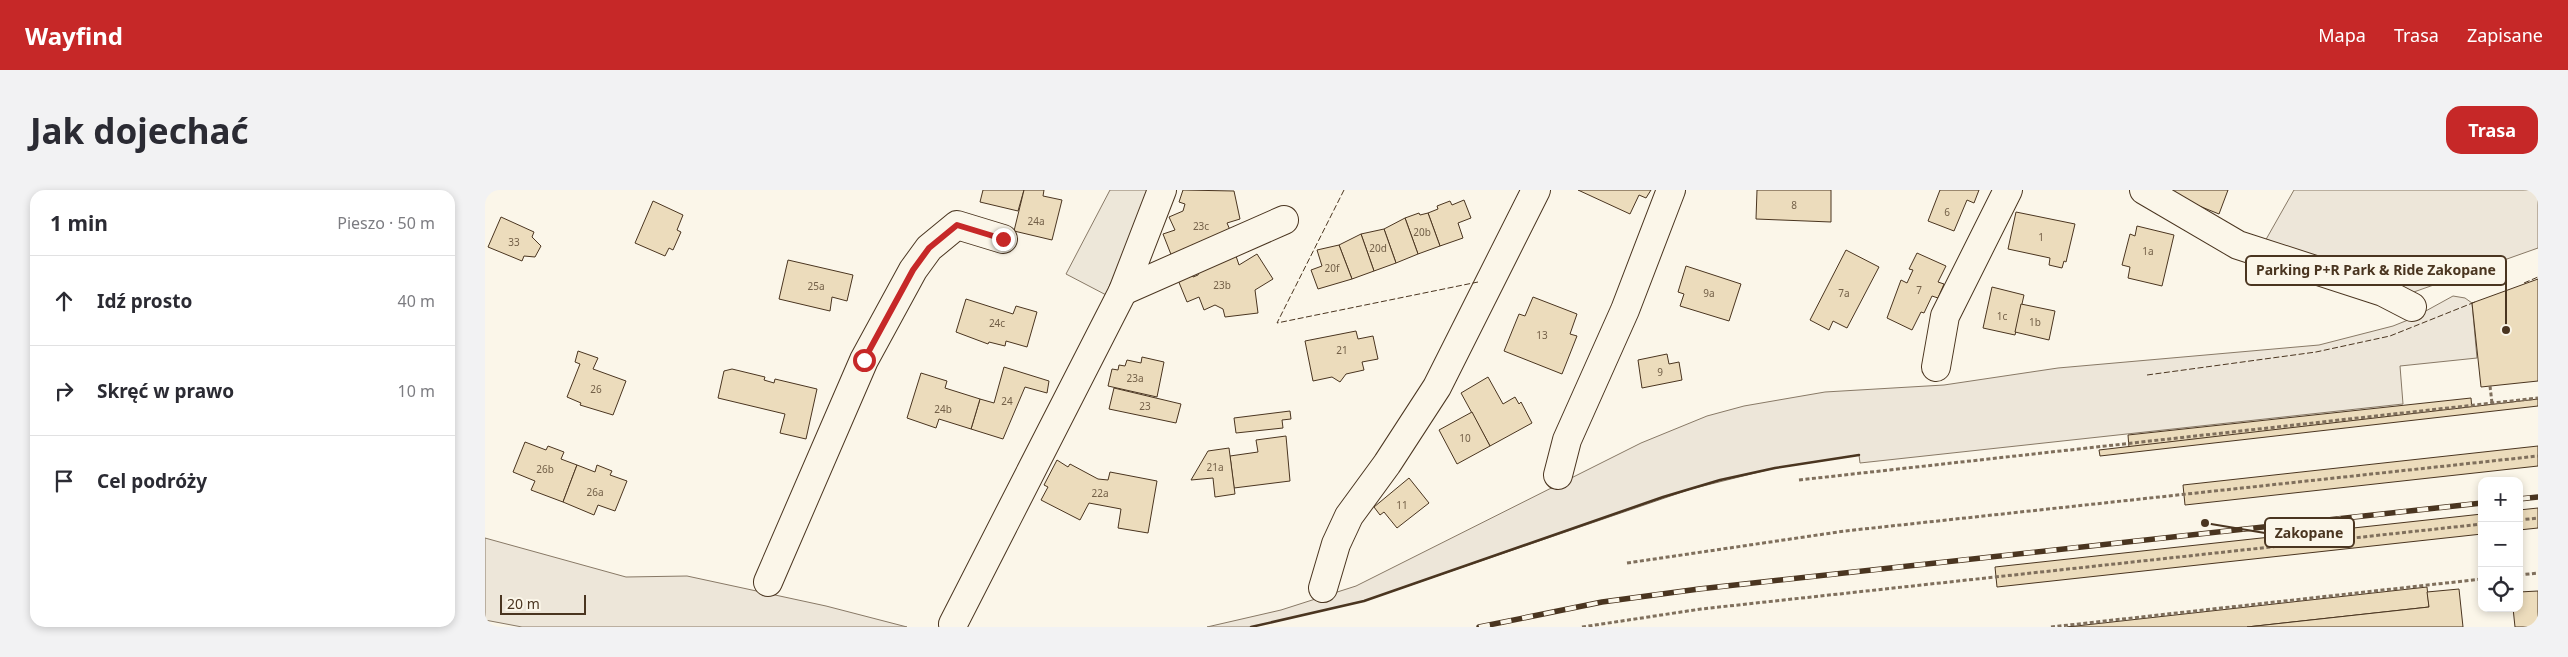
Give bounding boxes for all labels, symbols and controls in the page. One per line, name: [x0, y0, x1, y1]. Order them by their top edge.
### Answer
text: Wayfind: [25, 19, 123, 52]
text: Mapa: [2318, 23, 2366, 47]
text: Trasa: [2394, 23, 2439, 47]
text: Zapisane: [2467, 23, 2543, 47]
button: Trasa: [2446, 106, 2538, 154]
text: Jak dojechać: [30, 107, 249, 154]
house number: 8: [1791, 198, 1797, 212]
house number: 6: [1944, 205, 1950, 219]
text: 1 min: [50, 209, 108, 237]
text: Pieszo · 50 m: [337, 212, 435, 234]
house number: 24a: [1027, 214, 1045, 228]
house number: 23c: [1193, 219, 1209, 233]
house number: 20b: [1413, 225, 1431, 239]
route end: [992, 228, 1015, 251]
house number: 1: [2038, 230, 2044, 244]
house number: 33: [508, 235, 520, 249]
house number: 20d: [1369, 241, 1387, 255]
house number: 1a: [2142, 244, 2154, 258]
callout: Parking P+R Park & Ride Zakopane: [2246, 256, 2506, 285]
text: Parking P+R Park & Ride Zakopane: [2256, 260, 2496, 279]
house number: 20f: [1325, 261, 1340, 275]
house number: 23b: [1213, 278, 1231, 292]
house number: 25a: [807, 279, 825, 293]
house number: 7: [1916, 283, 1922, 297]
house number: 9a: [1703, 286, 1715, 300]
house number: 7a: [1838, 286, 1850, 300]
icon: ahead: [50, 287, 78, 315]
text: Idź prosto: [97, 288, 192, 314]
text: 40 m: [398, 290, 435, 312]
house number: 1c: [1997, 309, 2007, 323]
house number: 1b: [2029, 315, 2041, 329]
house number: 24c: [989, 316, 1005, 330]
house number: 13: [1536, 328, 1548, 342]
house number: 21: [1336, 343, 1348, 357]
route start: [853, 349, 876, 372]
house number: 9: [1657, 365, 1663, 379]
house number: 23a: [1126, 371, 1144, 385]
icon: right: [50, 377, 78, 405]
text: Skręć w prawo: [97, 378, 234, 404]
text: 10 m: [398, 380, 435, 402]
house number: 26: [590, 382, 602, 396]
house number: 24: [1001, 394, 1013, 408]
house number: 23: [1139, 399, 1151, 413]
house number: 24b: [934, 402, 952, 416]
house number: 10: [1459, 431, 1471, 445]
house number: 21a: [1206, 460, 1224, 474]
house number: 26b: [536, 462, 554, 476]
icon: arrive: [50, 467, 78, 495]
text: Cel podróży: [97, 468, 207, 494]
map controls: [2478, 477, 2523, 612]
button: +: [2478, 477, 2523, 522]
house number: 26a: [586, 485, 604, 499]
house number: 22a: [1091, 486, 1109, 500]
house number: 11: [1396, 498, 1408, 512]
callout: Zakopane: [2265, 518, 2354, 547]
button: −: [2478, 522, 2523, 567]
text: Zakopane: [2275, 523, 2343, 542]
button: locate: [2478, 567, 2523, 612]
scale bar: [500, 592, 586, 615]
text: 20 m: [507, 594, 540, 613]

